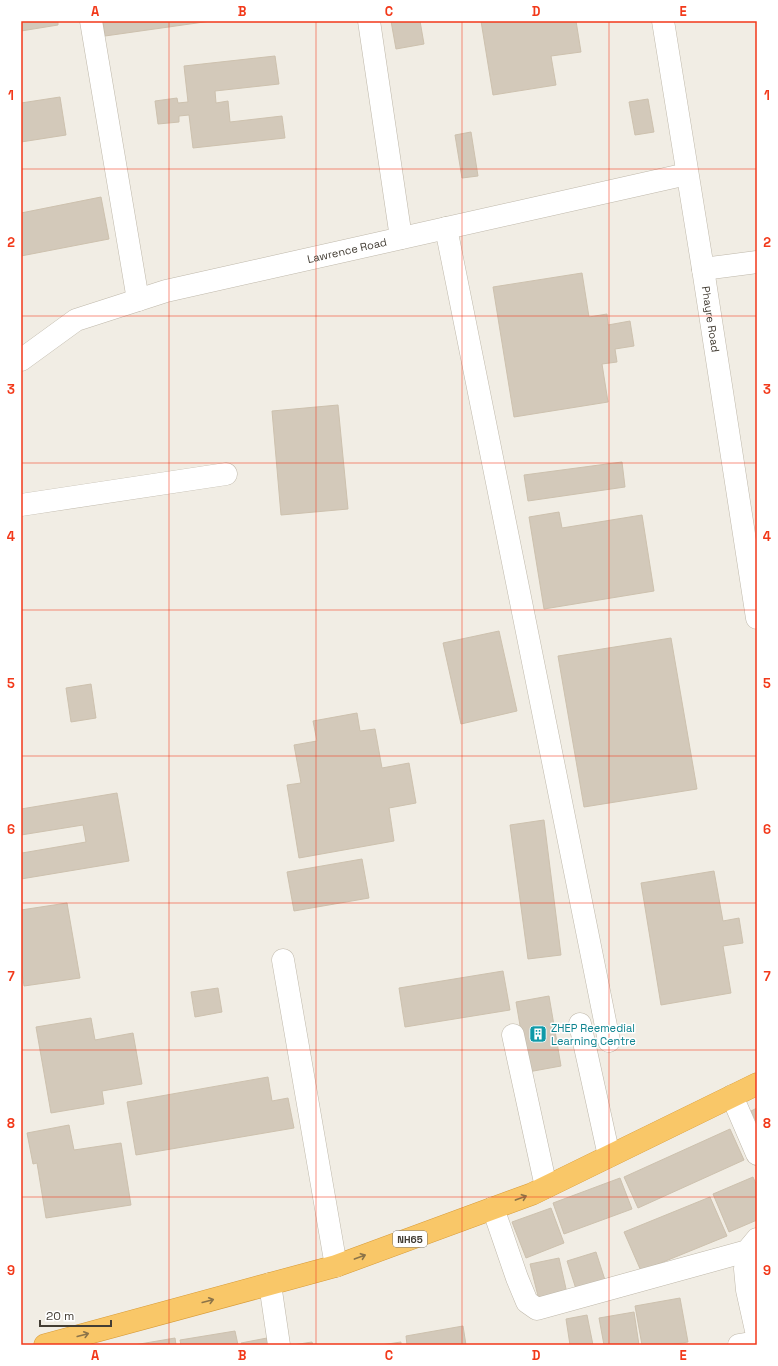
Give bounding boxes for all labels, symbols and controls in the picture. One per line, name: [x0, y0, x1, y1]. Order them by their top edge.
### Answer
text: A: [91, 3, 100, 20]
text: B: [238, 3, 247, 20]
text: C: [385, 3, 393, 20]
text: D: [532, 3, 541, 20]
text: E: [679, 3, 687, 20]
text: 1: [8, 87, 14, 104]
text: 1: [764, 87, 770, 104]
text: 2: [7, 234, 15, 251]
text: 2: [763, 234, 771, 251]
street label: Lawrence Road: [306, 235, 388, 266]
street label: Phayre Road: [699, 285, 723, 353]
text: 3: [7, 381, 15, 398]
text: 3: [763, 381, 771, 398]
text: 4: [7, 528, 15, 545]
text: 4: [763, 528, 771, 545]
text: 5: [7, 675, 15, 692]
text: 5: [763, 675, 771, 692]
text: 6: [7, 821, 15, 838]
text: 6: [763, 821, 771, 838]
text: 7: [7, 968, 15, 985]
text: 7: [763, 968, 771, 985]
place label: ZHEP Reemedial Learning Centre: [551, 1021, 636, 1048]
building icon: ZHEP Reemedial Learning Centre: [528, 1024, 548, 1044]
text: 8: [7, 1115, 15, 1132]
text: 8: [763, 1115, 771, 1132]
one-way arrow: [515, 1194, 527, 1202]
road number: NH65: [393, 1231, 427, 1247]
one-way arrow: [353, 1253, 365, 1261]
text: 9: [7, 1262, 15, 1279]
text: 9: [763, 1262, 771, 1279]
one-way arrow: [201, 1296, 214, 1304]
scale bar: [40, 1302, 111, 1328]
text: 20 m: [46, 1308, 74, 1324]
one-way arrow: [76, 1331, 89, 1338]
text: A: [91, 1347, 100, 1364]
text: B: [238, 1347, 247, 1364]
text: C: [385, 1347, 393, 1364]
text: D: [532, 1347, 541, 1364]
text: E: [679, 1347, 687, 1364]

